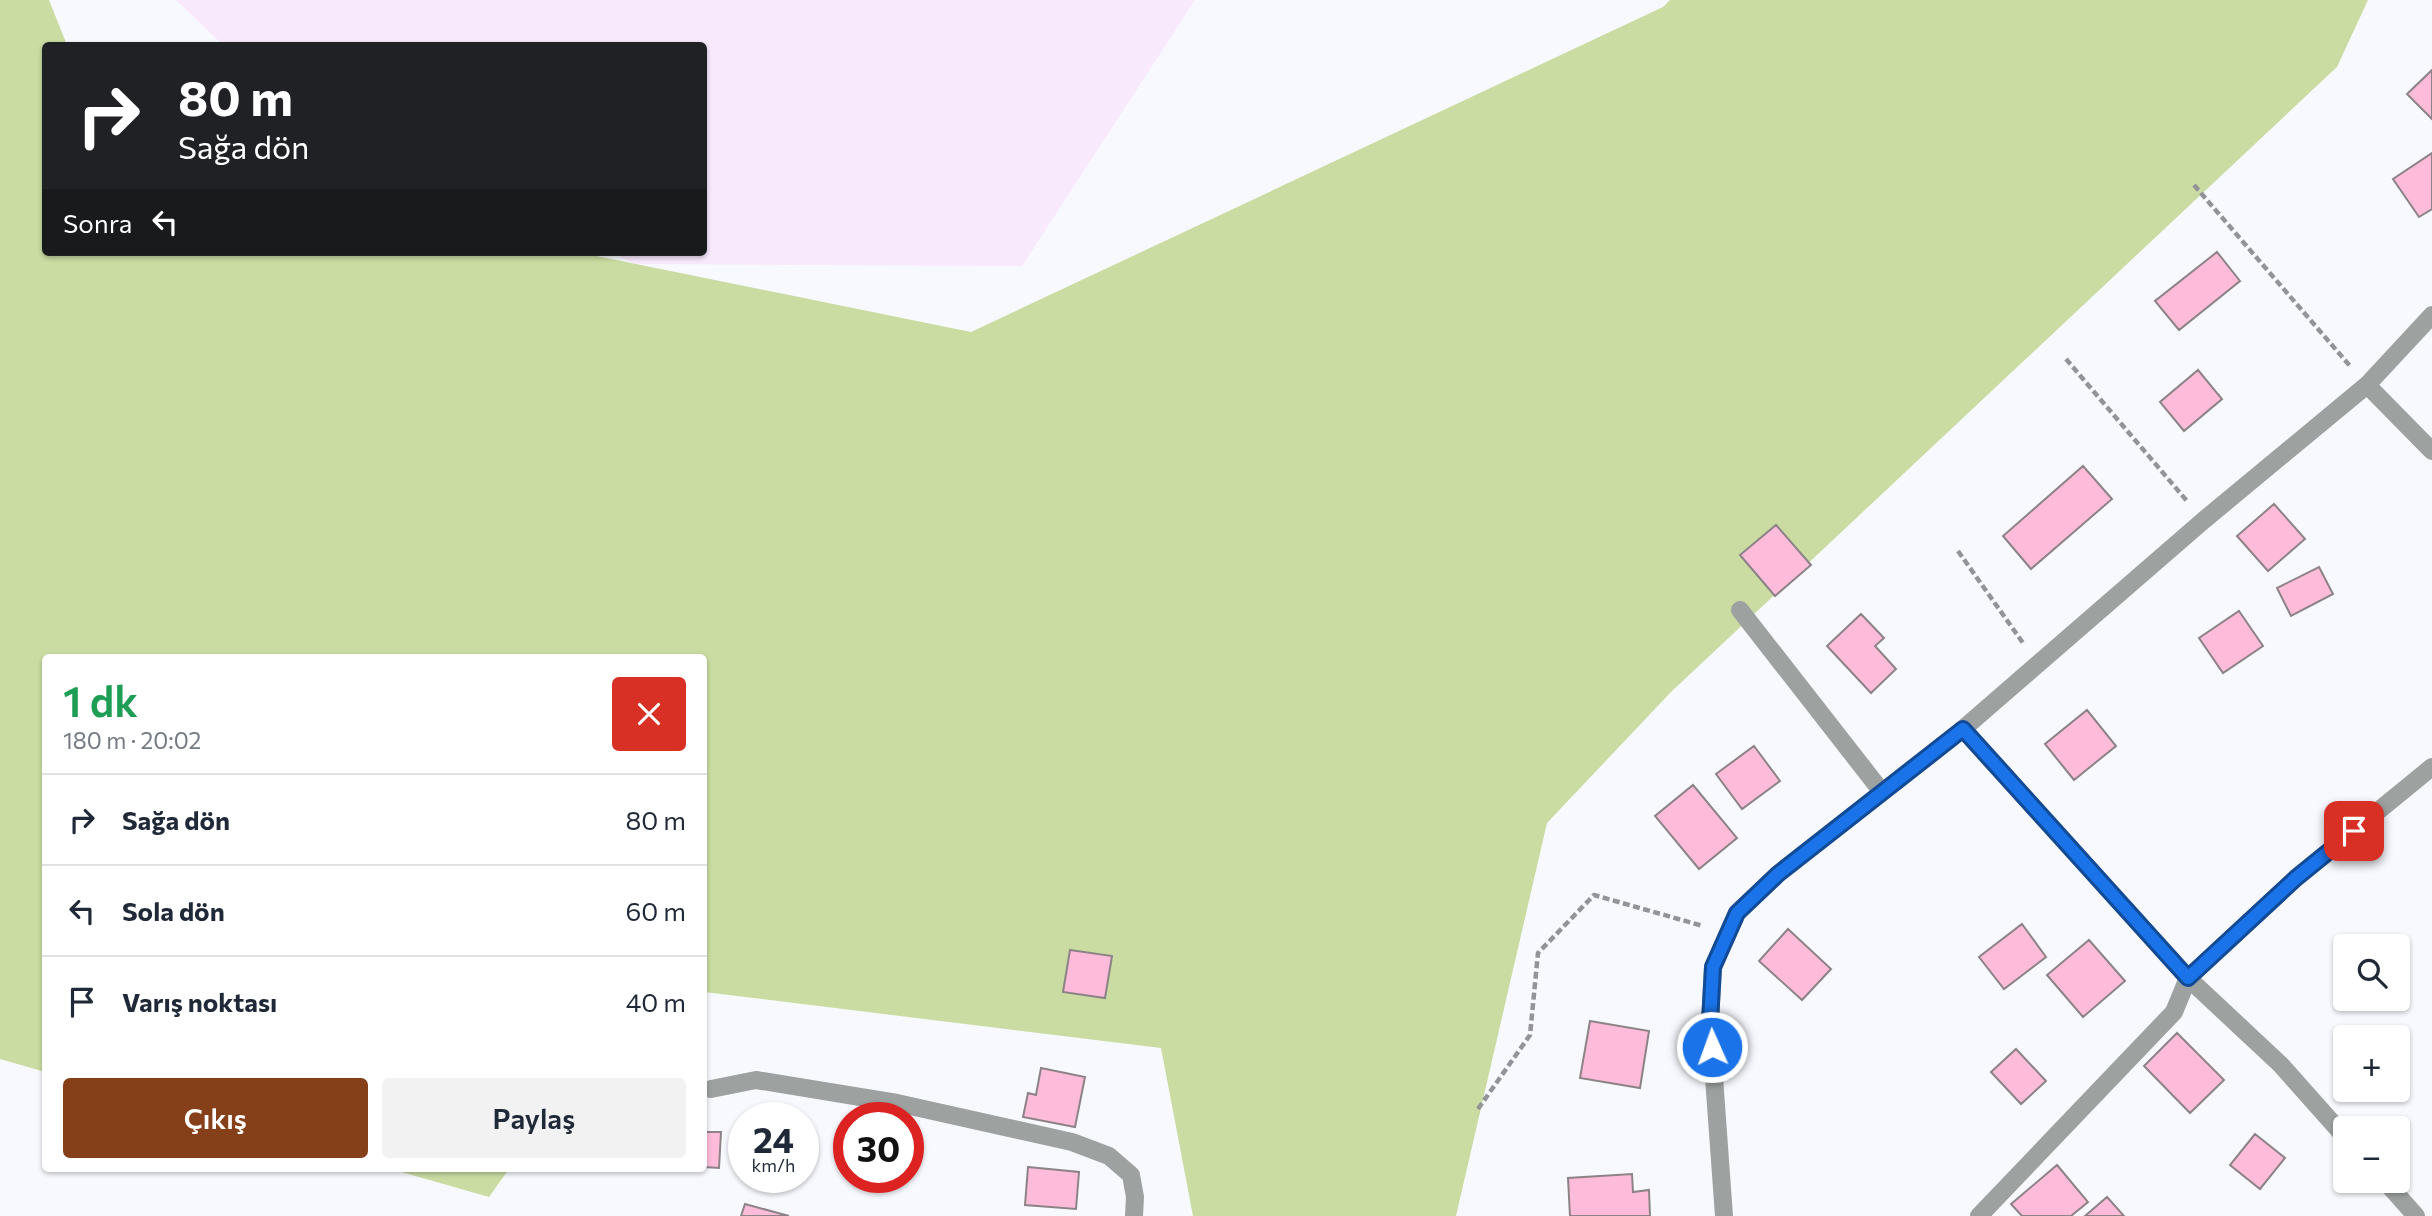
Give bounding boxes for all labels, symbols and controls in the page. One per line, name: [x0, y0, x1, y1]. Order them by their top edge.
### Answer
text: 80 m: [178, 66, 293, 126]
icon: right: [63, 70, 154, 161]
text: Sağa dön: [178, 126, 309, 166]
icon: left: [146, 203, 184, 241]
text: Sonra: [63, 207, 132, 238]
text: 1 dk: [63, 674, 138, 726]
button: close: [612, 677, 686, 751]
text: 180 m · 20:02: [63, 726, 201, 754]
icon: right: [63, 801, 101, 839]
pin: [2324, 801, 2384, 861]
text: Sağa dön: [122, 804, 230, 835]
text: 80 m: [626, 804, 686, 835]
icon: arrive: [2335, 812, 2373, 850]
icon: left: [63, 892, 101, 930]
text: Sola dön: [122, 895, 225, 926]
text: 60 m: [626, 895, 686, 926]
map controls: [2333, 934, 2410, 1193]
button: search: [2333, 934, 2410, 1011]
icon: arrive: [63, 983, 101, 1021]
text: Varış noktası: [122, 986, 277, 1017]
text: 40 m: [626, 986, 686, 1017]
position arrow: [1675, 1010, 1749, 1084]
button: +: [2333, 1025, 2410, 1102]
button: Çıkış: [63, 1078, 368, 1158]
button: Paylaş: [382, 1078, 686, 1158]
speed limit sign: 30: [833, 1102, 924, 1193]
button: −: [2333, 1116, 2410, 1193]
text: 24: [753, 1117, 794, 1160]
text: km/h: [752, 1154, 795, 1176]

